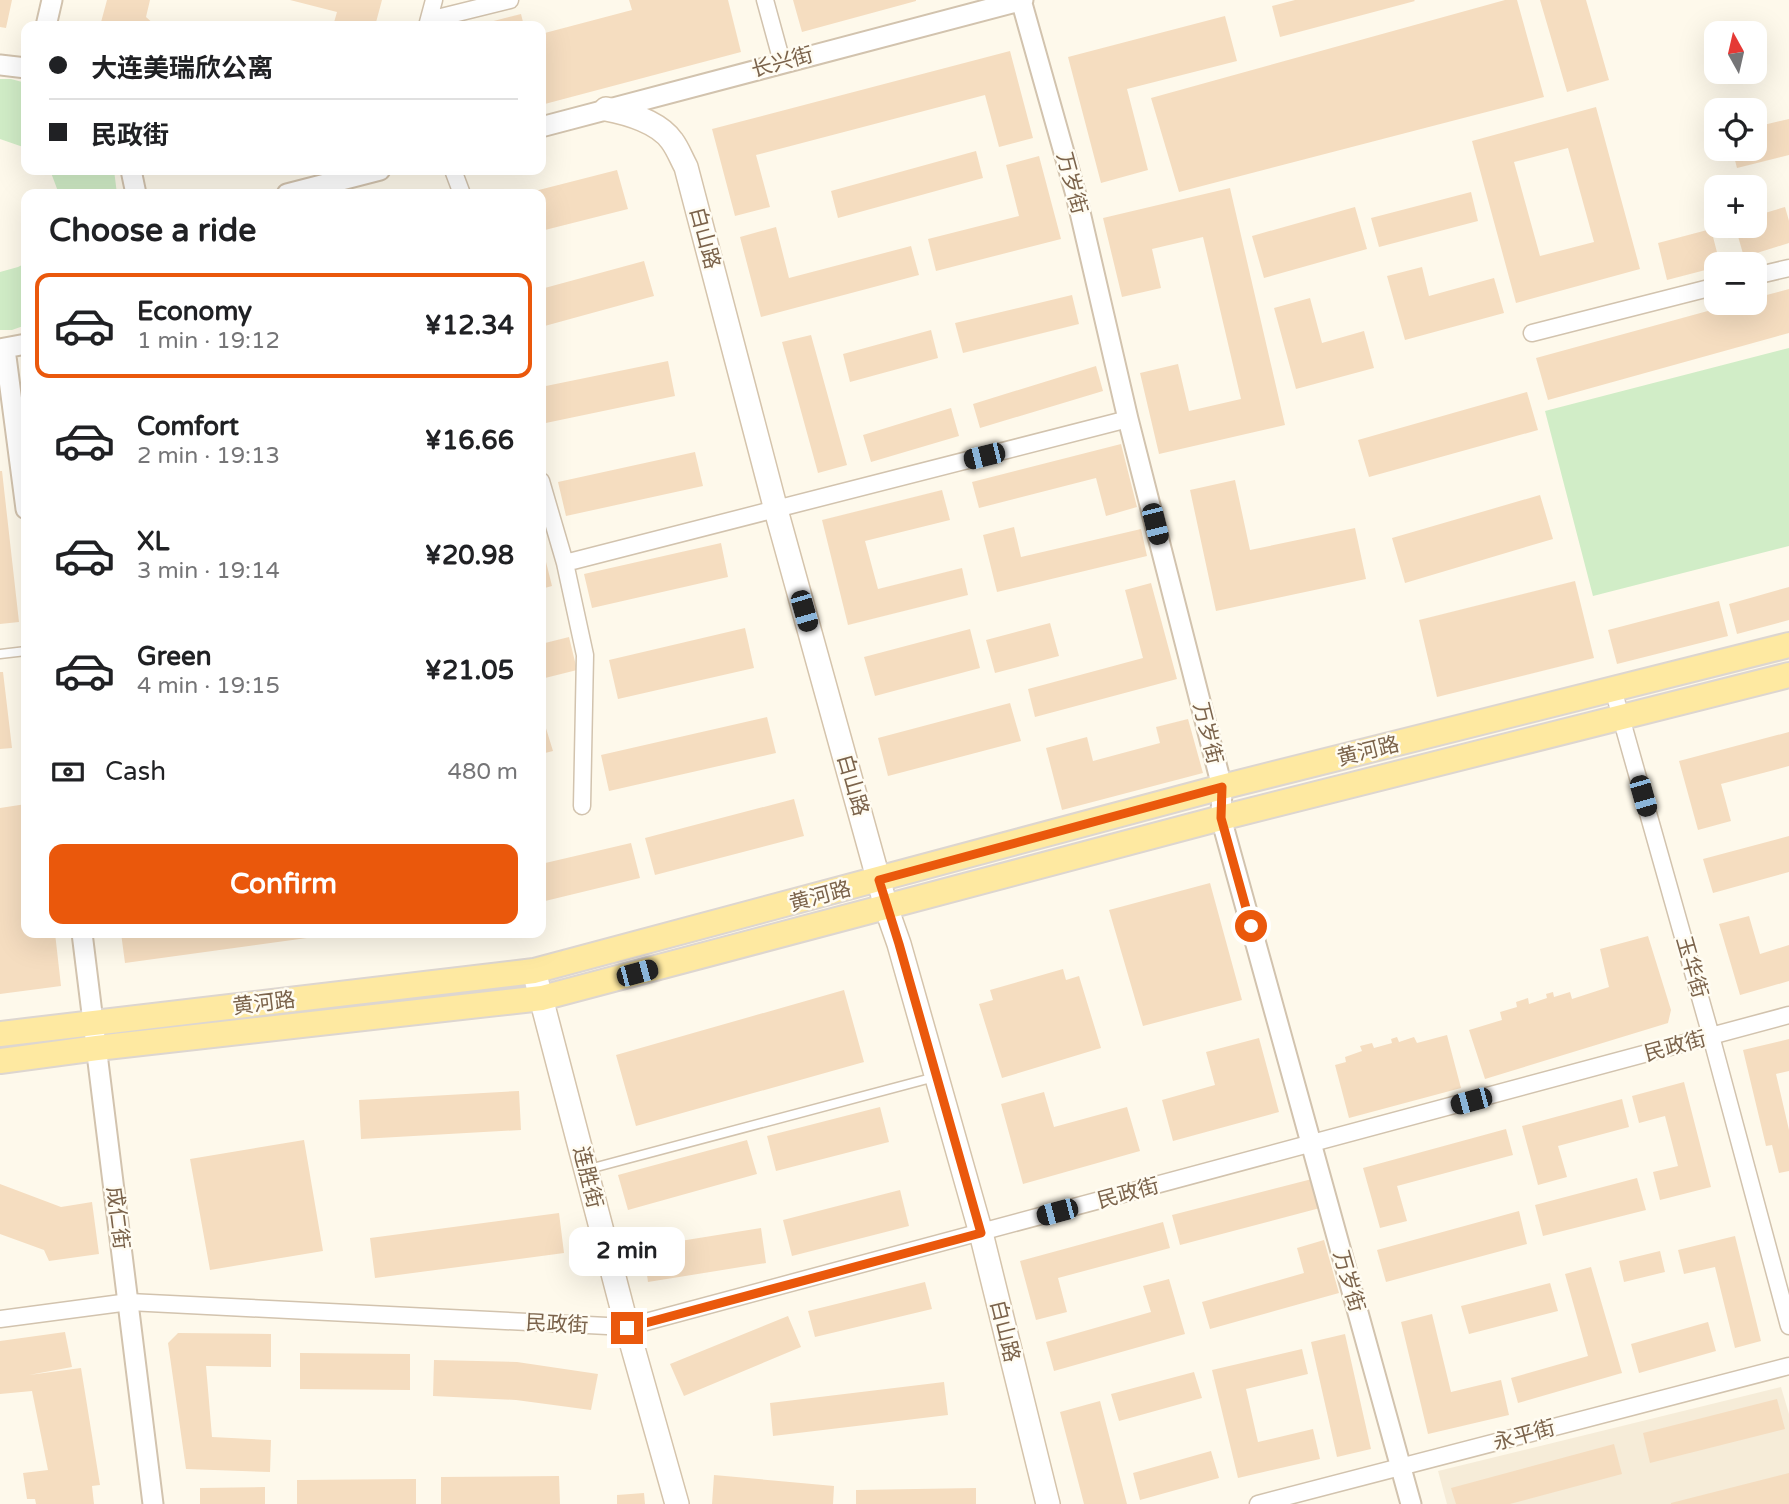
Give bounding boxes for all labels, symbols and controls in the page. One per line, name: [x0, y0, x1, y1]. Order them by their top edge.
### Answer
north arrow: [1704, 21, 1768, 84]
map controls: [1704, 21, 1767, 315]
street label: 长兴街: [748, 42, 816, 83]
text: 大连美瑞欣公离: [91, 53, 273, 84]
button: locate: [1704, 98, 1767, 161]
text: 民政街: [91, 120, 169, 151]
street label: 万岁街: [1051, 149, 1092, 217]
button: +: [1704, 175, 1767, 238]
street label: 白山路: [684, 204, 725, 272]
text: Choose a ride: [49, 212, 256, 250]
button: −: [1704, 252, 1767, 315]
icon: car: [53, 294, 116, 357]
text: Economy: [137, 296, 252, 327]
text: ¥12.34: [425, 310, 514, 341]
text: 1 min · 19:12: [137, 327, 280, 355]
icon: car: [53, 409, 116, 472]
text: Comfort: [137, 411, 239, 442]
text: ¥16.66: [425, 425, 514, 456]
car: [962, 441, 1007, 471]
text: 2 min · 19:13: [137, 442, 280, 470]
car: [1140, 501, 1171, 547]
icon: car: [53, 524, 116, 587]
text: XL: [137, 526, 169, 557]
text: ¥20.98: [425, 540, 514, 571]
text: 3 min · 19:14: [137, 557, 280, 585]
car: [789, 588, 820, 634]
icon: car: [53, 639, 116, 702]
text: Green: [137, 641, 212, 672]
text: ¥21.05: [425, 655, 514, 686]
text: 4 min · 19:15: [137, 672, 280, 700]
street label: 万岁街: [1188, 700, 1227, 767]
street label: 黄河路: [1335, 732, 1402, 771]
street label: 白山路: [832, 751, 873, 819]
icon: cash: [49, 753, 87, 791]
text: Cash: [105, 756, 166, 787]
text: 480 m: [448, 758, 518, 786]
car: [1628, 773, 1659, 819]
button: Confirm: [49, 844, 518, 924]
street label: 黄河路: [786, 876, 854, 917]
route start: [1235, 910, 1267, 942]
street label: 玉华街: [1671, 933, 1712, 1001]
car: [614, 957, 661, 989]
street label: 黄河路: [231, 987, 297, 1020]
street label: 民政街: [1641, 1026, 1709, 1067]
car: [1448, 1085, 1495, 1117]
street label: 连胜街: [568, 1144, 607, 1211]
street label: 民政街: [1094, 1173, 1162, 1214]
street label: 成仁街: [101, 1185, 134, 1251]
car: [1034, 1196, 1081, 1228]
callout: 2 min: [569, 1226, 685, 1276]
text: 2 min: [596, 1237, 658, 1265]
street label: 万岁街: [1328, 1247, 1369, 1315]
street label: 白山路: [985, 1298, 1024, 1365]
street label: 民政街: [525, 1310, 589, 1339]
route end: [611, 1312, 643, 1344]
street label: 永平街: [1490, 1415, 1558, 1456]

